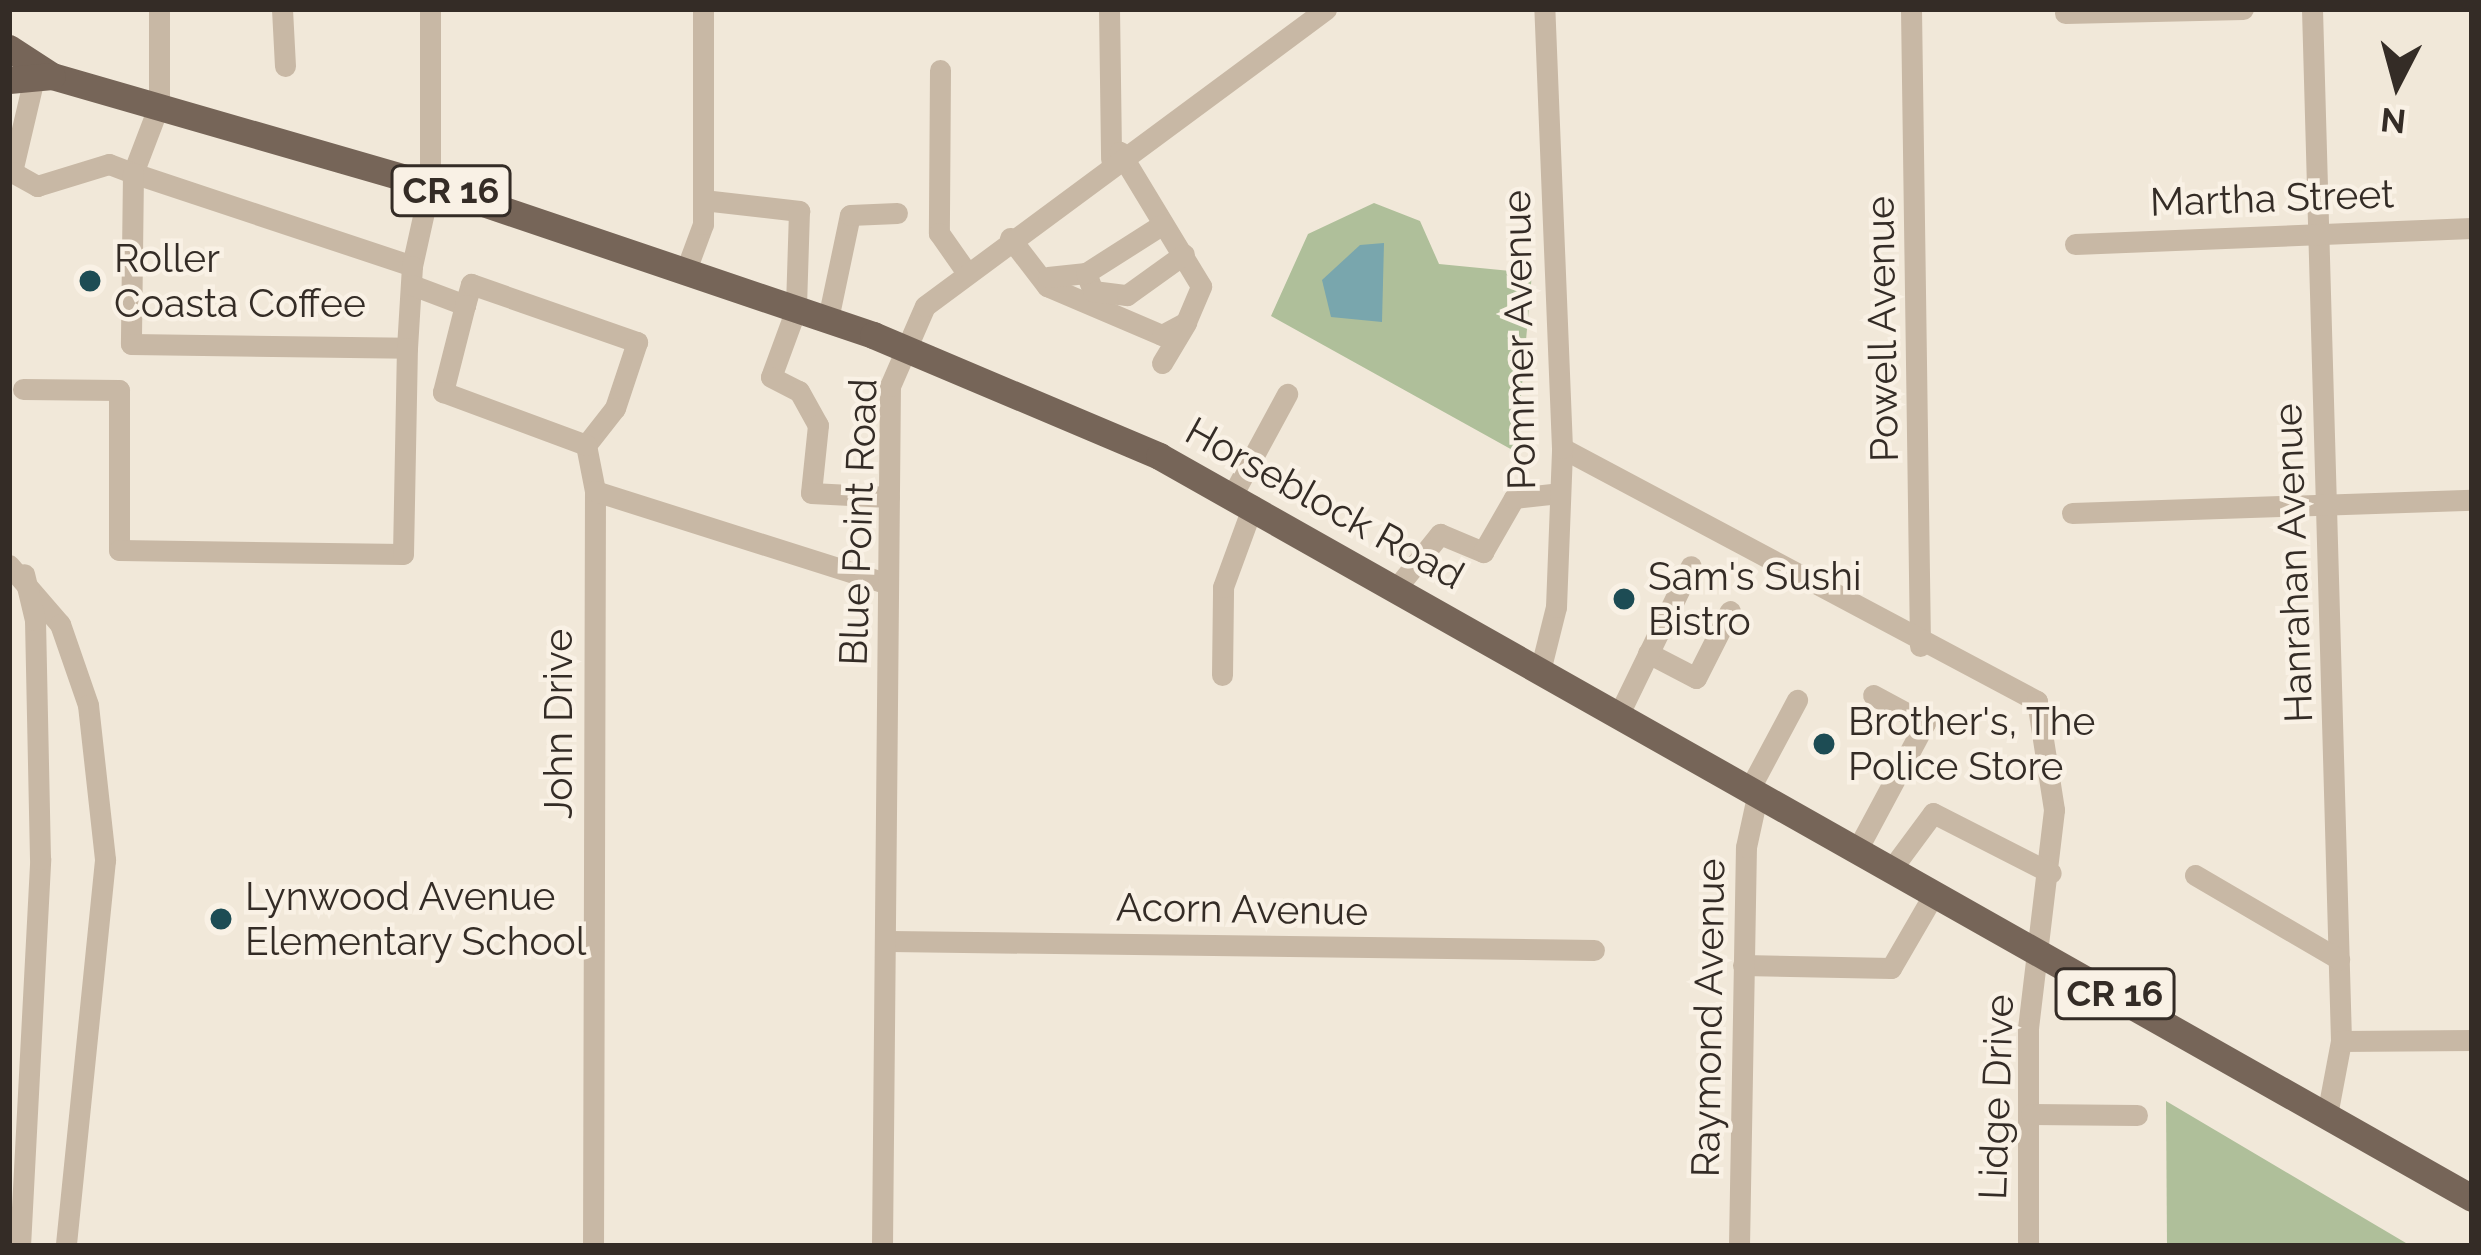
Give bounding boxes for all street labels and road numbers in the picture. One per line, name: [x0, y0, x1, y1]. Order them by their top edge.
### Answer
road number: CR 16: [388, 161, 514, 221]
street label: Martha Street: [2149, 170, 2395, 226]
street label: Pommer Avenue: [1493, 189, 1545, 491]
street label: Powell Avenue: [1856, 194, 1908, 464]
street label: Blue Point Road: [830, 378, 886, 666]
street label: Hanrahan Avenue: [2264, 402, 2322, 724]
street label: Horseblock Road: [1178, 407, 1472, 599]
street label: John Drive: [535, 629, 581, 819]
street label: Raymond Avenue: [1682, 858, 1734, 1178]
street label: Acorn Avenue: [1115, 883, 1369, 935]
road number: CR 16: [2052, 964, 2178, 1024]
street label: Lidge Drive: [1969, 994, 2023, 1200]

